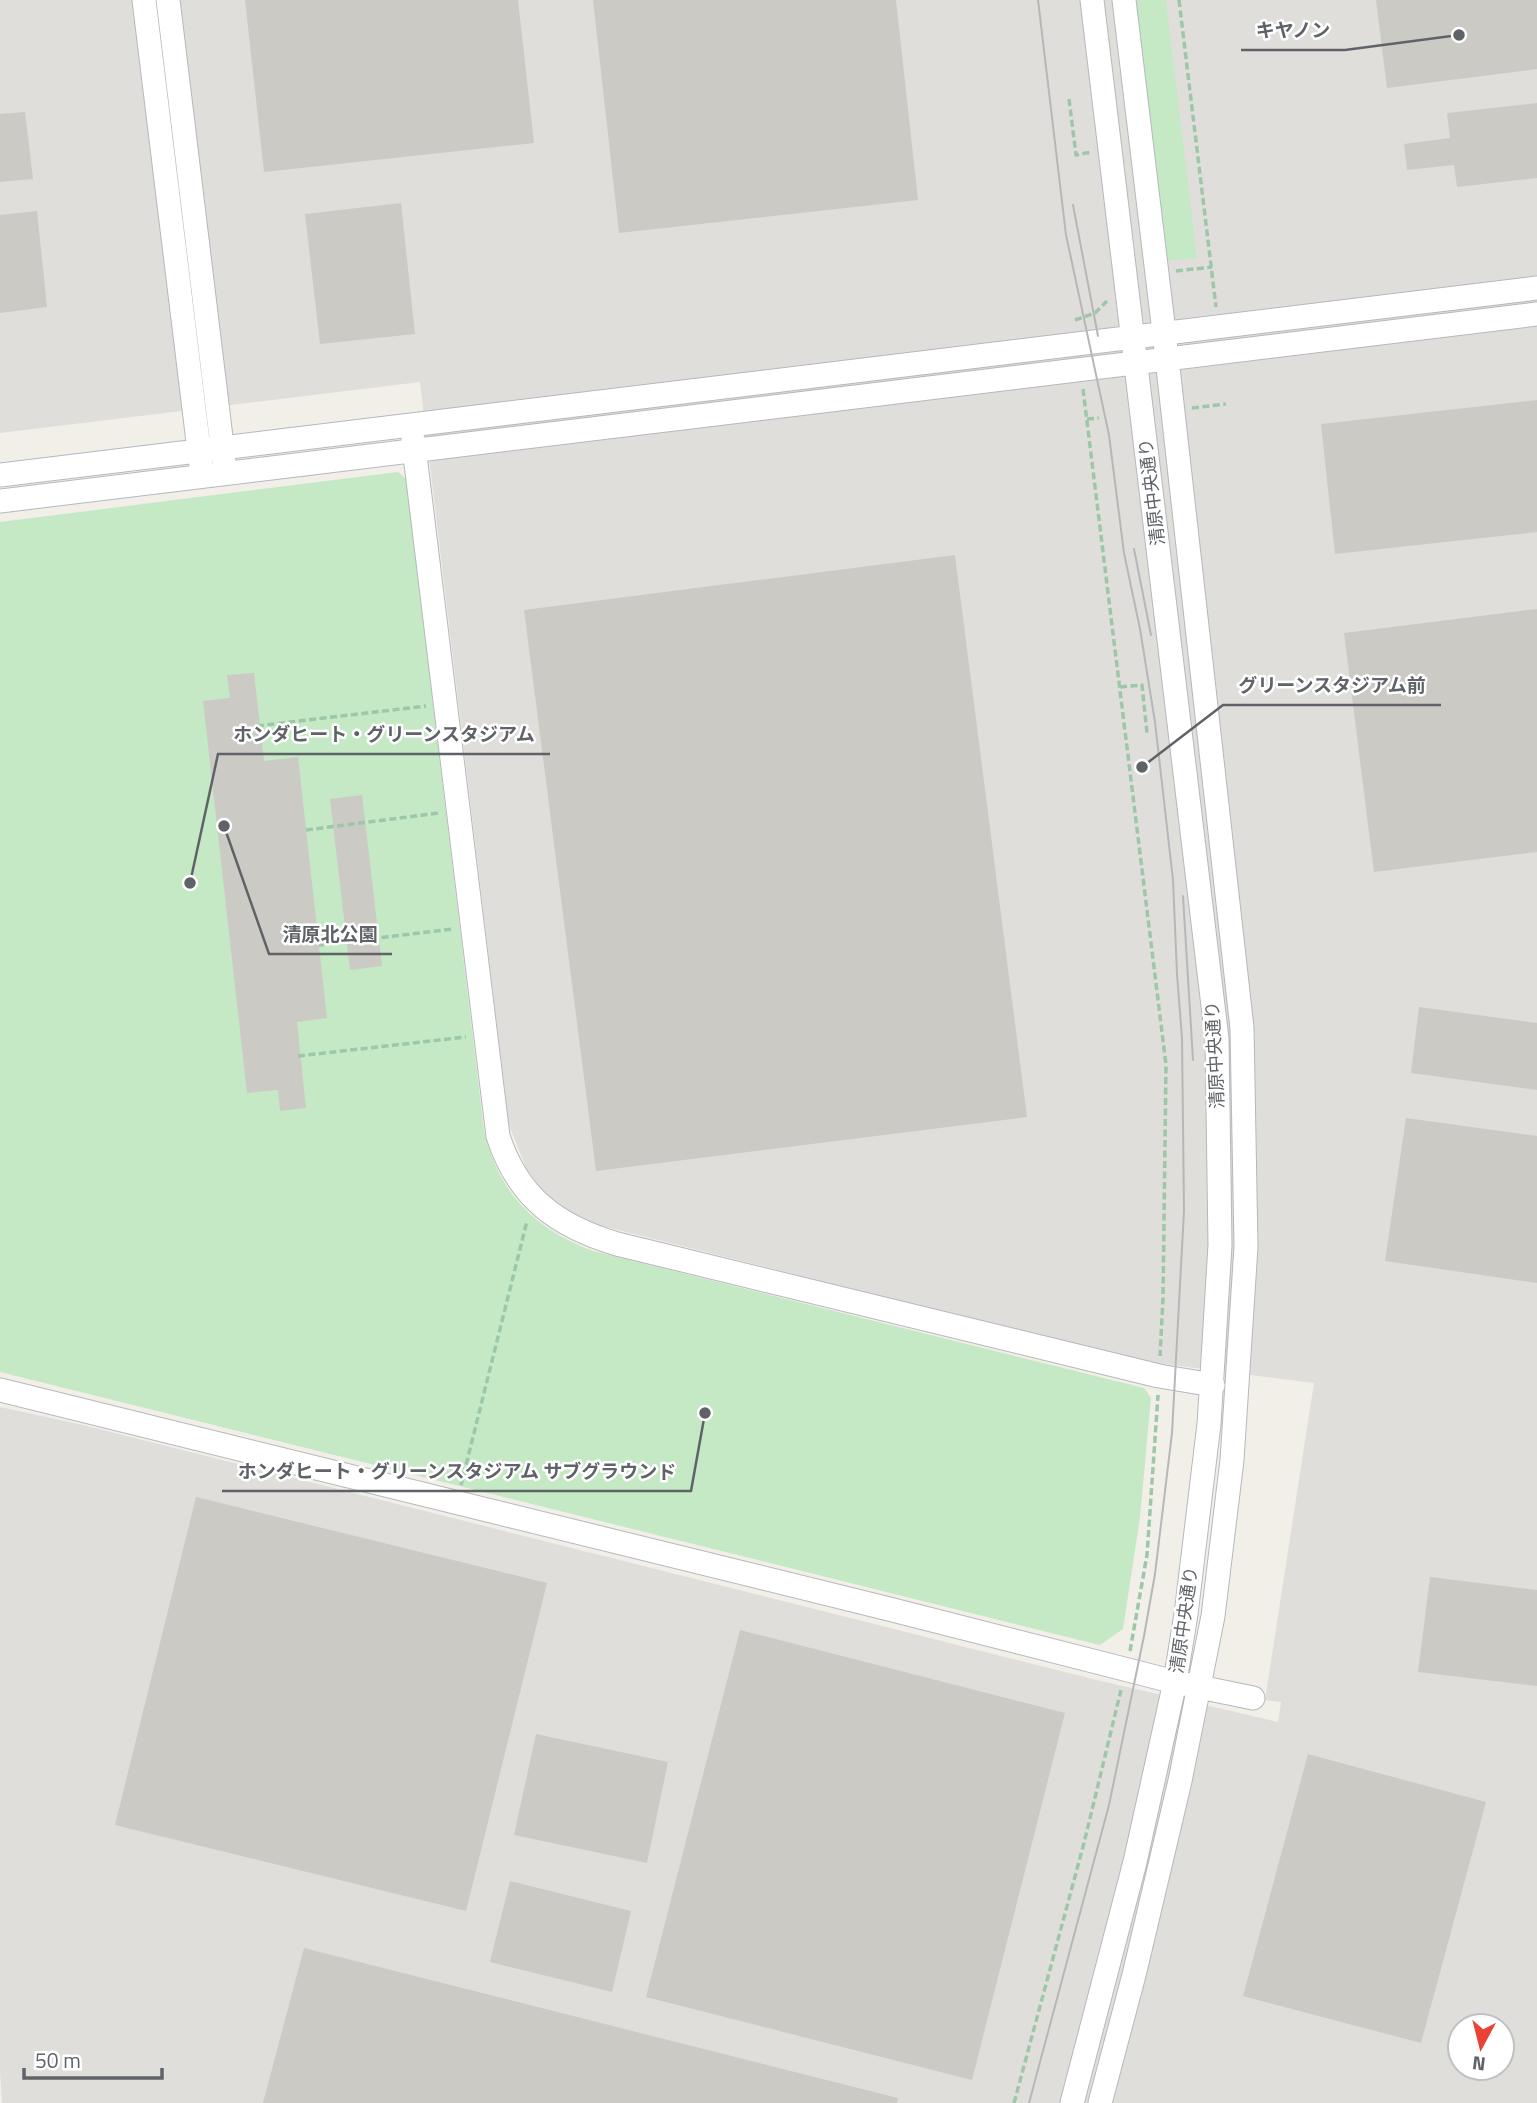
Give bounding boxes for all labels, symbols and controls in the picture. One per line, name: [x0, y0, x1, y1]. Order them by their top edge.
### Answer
callout: キヤノン: [1241, 10, 1345, 50]
text: キヤノン: [1256, 15, 1330, 44]
street label: 清原中央通り: [1132, 437, 1171, 547]
callout: グリーンスタジアム前: [1223, 665, 1441, 705]
text: グリーンスタジアム前: [1238, 670, 1426, 699]
callout: ホンダヒート・グリーンスタジアム: [218, 714, 550, 754]
text: ホンダヒート・グリーンスタジアム: [233, 719, 535, 748]
callout: 清原北公園: [269, 914, 392, 954]
text: 清原北公園: [282, 919, 378, 948]
street label: 清原中央通り: [1198, 1000, 1231, 1110]
callout: ホンダヒート・グリーンスタジアム サブグラウンド: [222, 1451, 691, 1491]
text: ホンダヒート・グリーンスタジアム サブグラウンド: [238, 1456, 676, 1485]
street label: 清原中央通り: [1163, 1565, 1204, 1675]
north arrow: [1446, 2012, 1516, 2082]
scale bar: [24, 2036, 163, 2080]
text: 50 m: [35, 2044, 81, 2076]
text: N: [1471, 2049, 1487, 2080]

